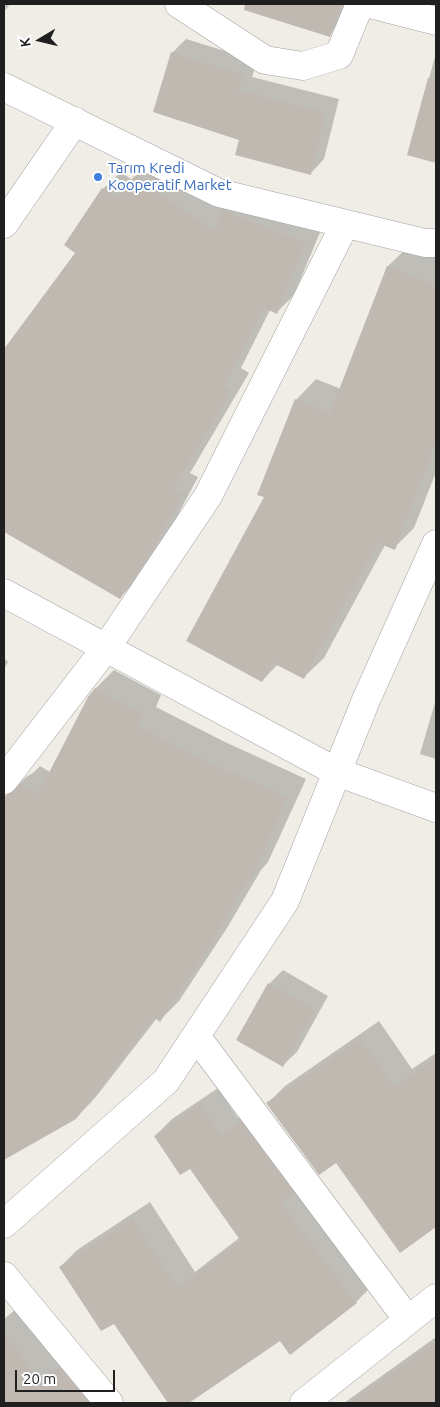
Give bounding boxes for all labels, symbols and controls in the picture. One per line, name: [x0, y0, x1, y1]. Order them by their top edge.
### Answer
north arrow: [15, 15, 65, 65]
text: K: [17, 36, 34, 48]
place label: Tarım Kredi Kooperatif Market: [108, 159, 232, 194]
marker: Tarım Kredi Kooperatif Market: [92, 171, 104, 183]
scale bar: [18, 1360, 118, 1392]
text: 20 m: [23, 1370, 56, 1387]

